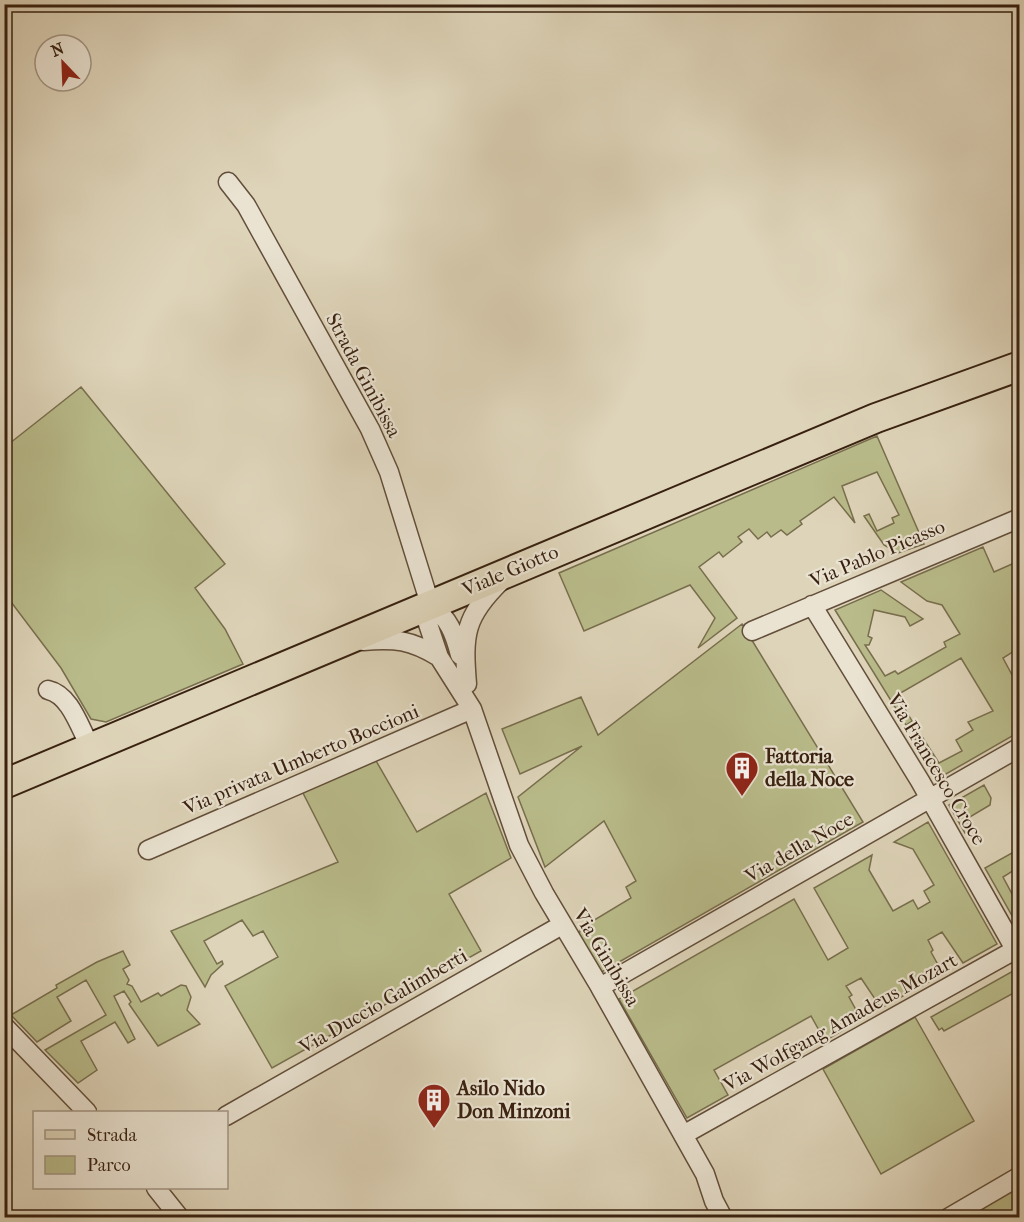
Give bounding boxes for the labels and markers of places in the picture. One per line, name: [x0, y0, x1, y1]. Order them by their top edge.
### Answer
place label: Fattoria della Noce: [764, 745, 854, 791]
building icon: Fattoria della Noce: [724, 750, 760, 797]
place label: Asilo Nido Don Minzoni: [455, 1077, 571, 1123]
building icon: Asilo Nido Don Minzoni: [416, 1082, 452, 1129]

